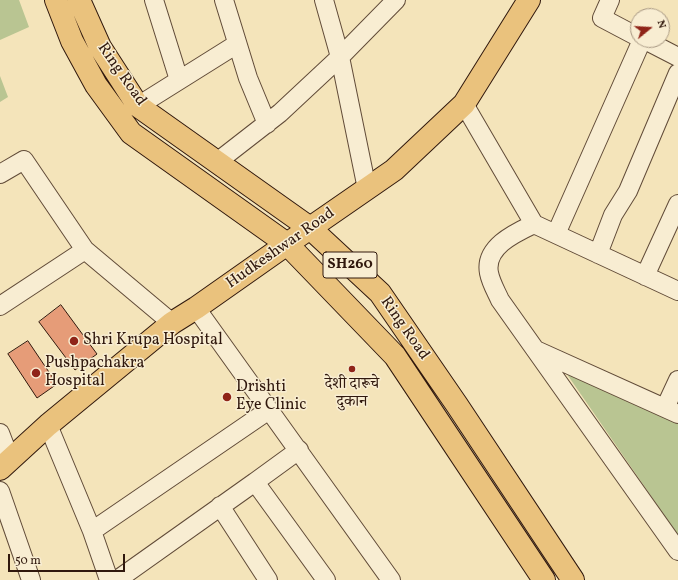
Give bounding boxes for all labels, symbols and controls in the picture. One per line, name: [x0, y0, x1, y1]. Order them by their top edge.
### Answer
north arrow: [630, 8, 670, 48]
text: N: [653, 18, 669, 31]
street label: Ring Road: [92, 40, 150, 110]
street label: Hudkeshwar Road: [223, 204, 339, 294]
road number: SH260: [323, 252, 377, 278]
street label: Ring Road: [375, 294, 433, 364]
place label: Shri Krupa Hospital: [83, 331, 223, 351]
marker: Shri Krupa Hospital: [68, 335, 80, 347]
place label: Pushpachakra Hospital: [45, 354, 144, 392]
marker: देशी दारूचे दुकान: [347, 364, 357, 374]
marker: Pushpachakra Hospital: [30, 367, 42, 379]
place label: देशी दारूचे दुकान: [325, 375, 379, 413]
place label: Drishti Eye Clinic: [236, 378, 306, 416]
marker: Drishti Eye Clinic: [221, 391, 233, 403]
scale bar: [10, 546, 127, 572]
text: 50 m: [15, 553, 41, 569]

